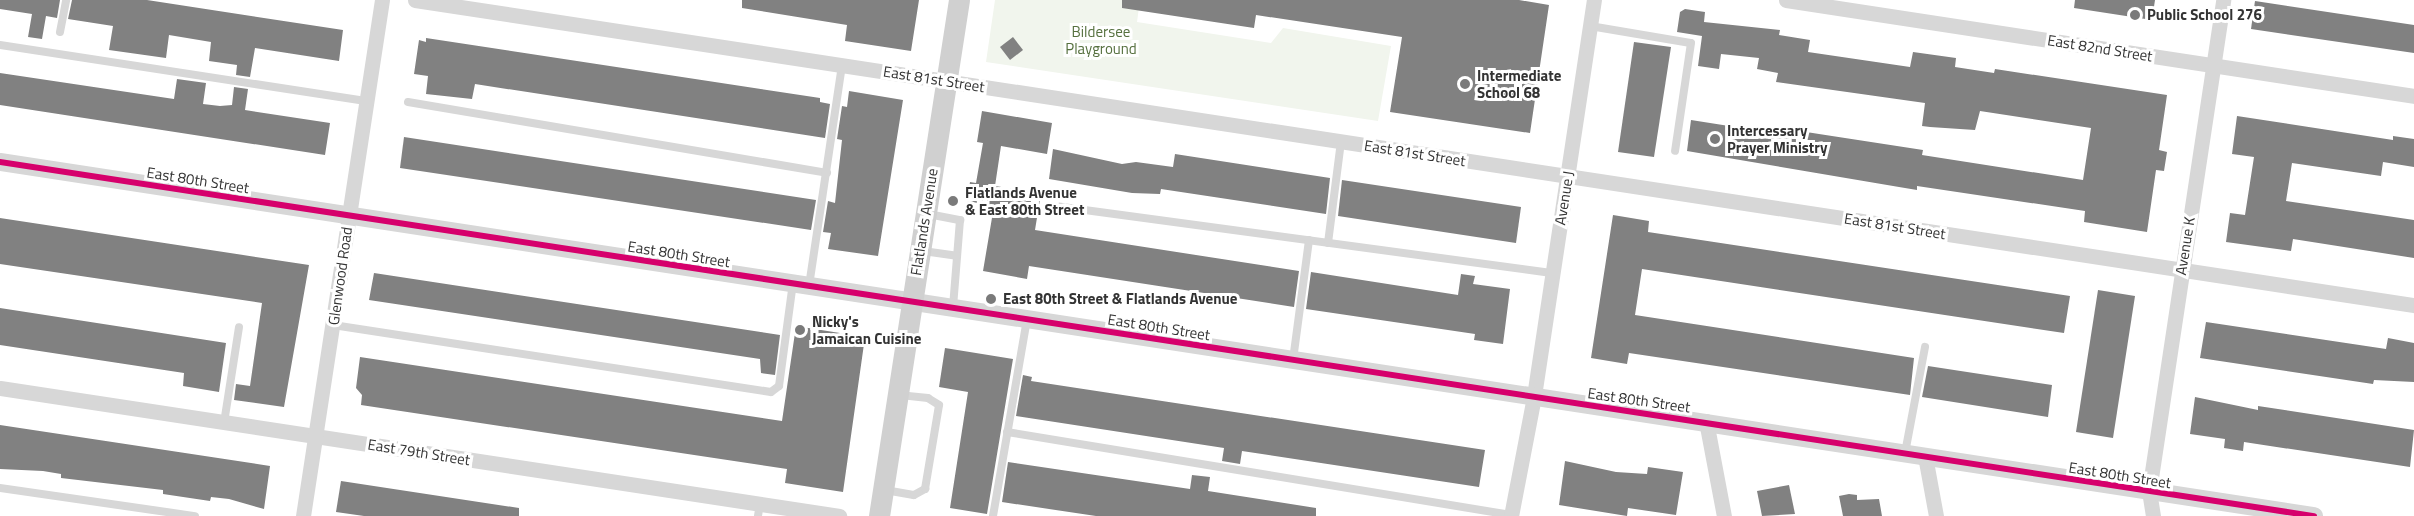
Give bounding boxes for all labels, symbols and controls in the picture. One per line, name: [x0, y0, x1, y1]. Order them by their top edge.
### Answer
place label: Public School 276: [2147, 6, 2262, 24]
marker: Public School 276: [2128, 8, 2142, 22]
park label: Bildersee Playground: [1065, 22, 1137, 57]
street label: East 82nd Street: [2046, 31, 2154, 65]
street label: East 81st Street: [882, 62, 986, 96]
place label: Intermediate School 68: [1477, 66, 1561, 101]
marker: Intermediate School 68: [1458, 77, 1472, 91]
place label: Intercessary Prayer Ministry: [1727, 121, 1827, 156]
marker: Intercessary Prayer Ministry: [1708, 132, 1722, 146]
street label: East 81st Street: [1363, 136, 1467, 170]
street label: East 80th Street: [146, 163, 250, 197]
street label: Flatlands Avenue: [907, 167, 941, 277]
street label: Avenue J: [1551, 170, 1577, 226]
place label: Flatlands Avenue & East 80th Street: [965, 183, 1084, 218]
marker: Flatlands Avenue & East 80th Street: [946, 194, 960, 208]
street label: East 81st Street: [1843, 209, 1947, 243]
street label: Avenue K: [2172, 216, 2198, 276]
street label: Glenwood Road: [324, 226, 356, 326]
street label: East 80th Street: [627, 237, 731, 271]
place label: East 80th Street & Flatlands Avenue: [1003, 290, 1238, 308]
marker: East 80th Street & Flatlands Avenue: [984, 292, 998, 306]
street label: East 80th Street: [1107, 310, 1211, 344]
place label: Nicky's Jamaican Cuisine: [812, 312, 921, 347]
marker: Nicky's Jamaican Cuisine: [793, 323, 807, 337]
street label: East 80th Street: [1587, 384, 1691, 416]
street label: East 79th Street: [367, 435, 471, 469]
street label: East 80th Street: [2068, 458, 2172, 492]

